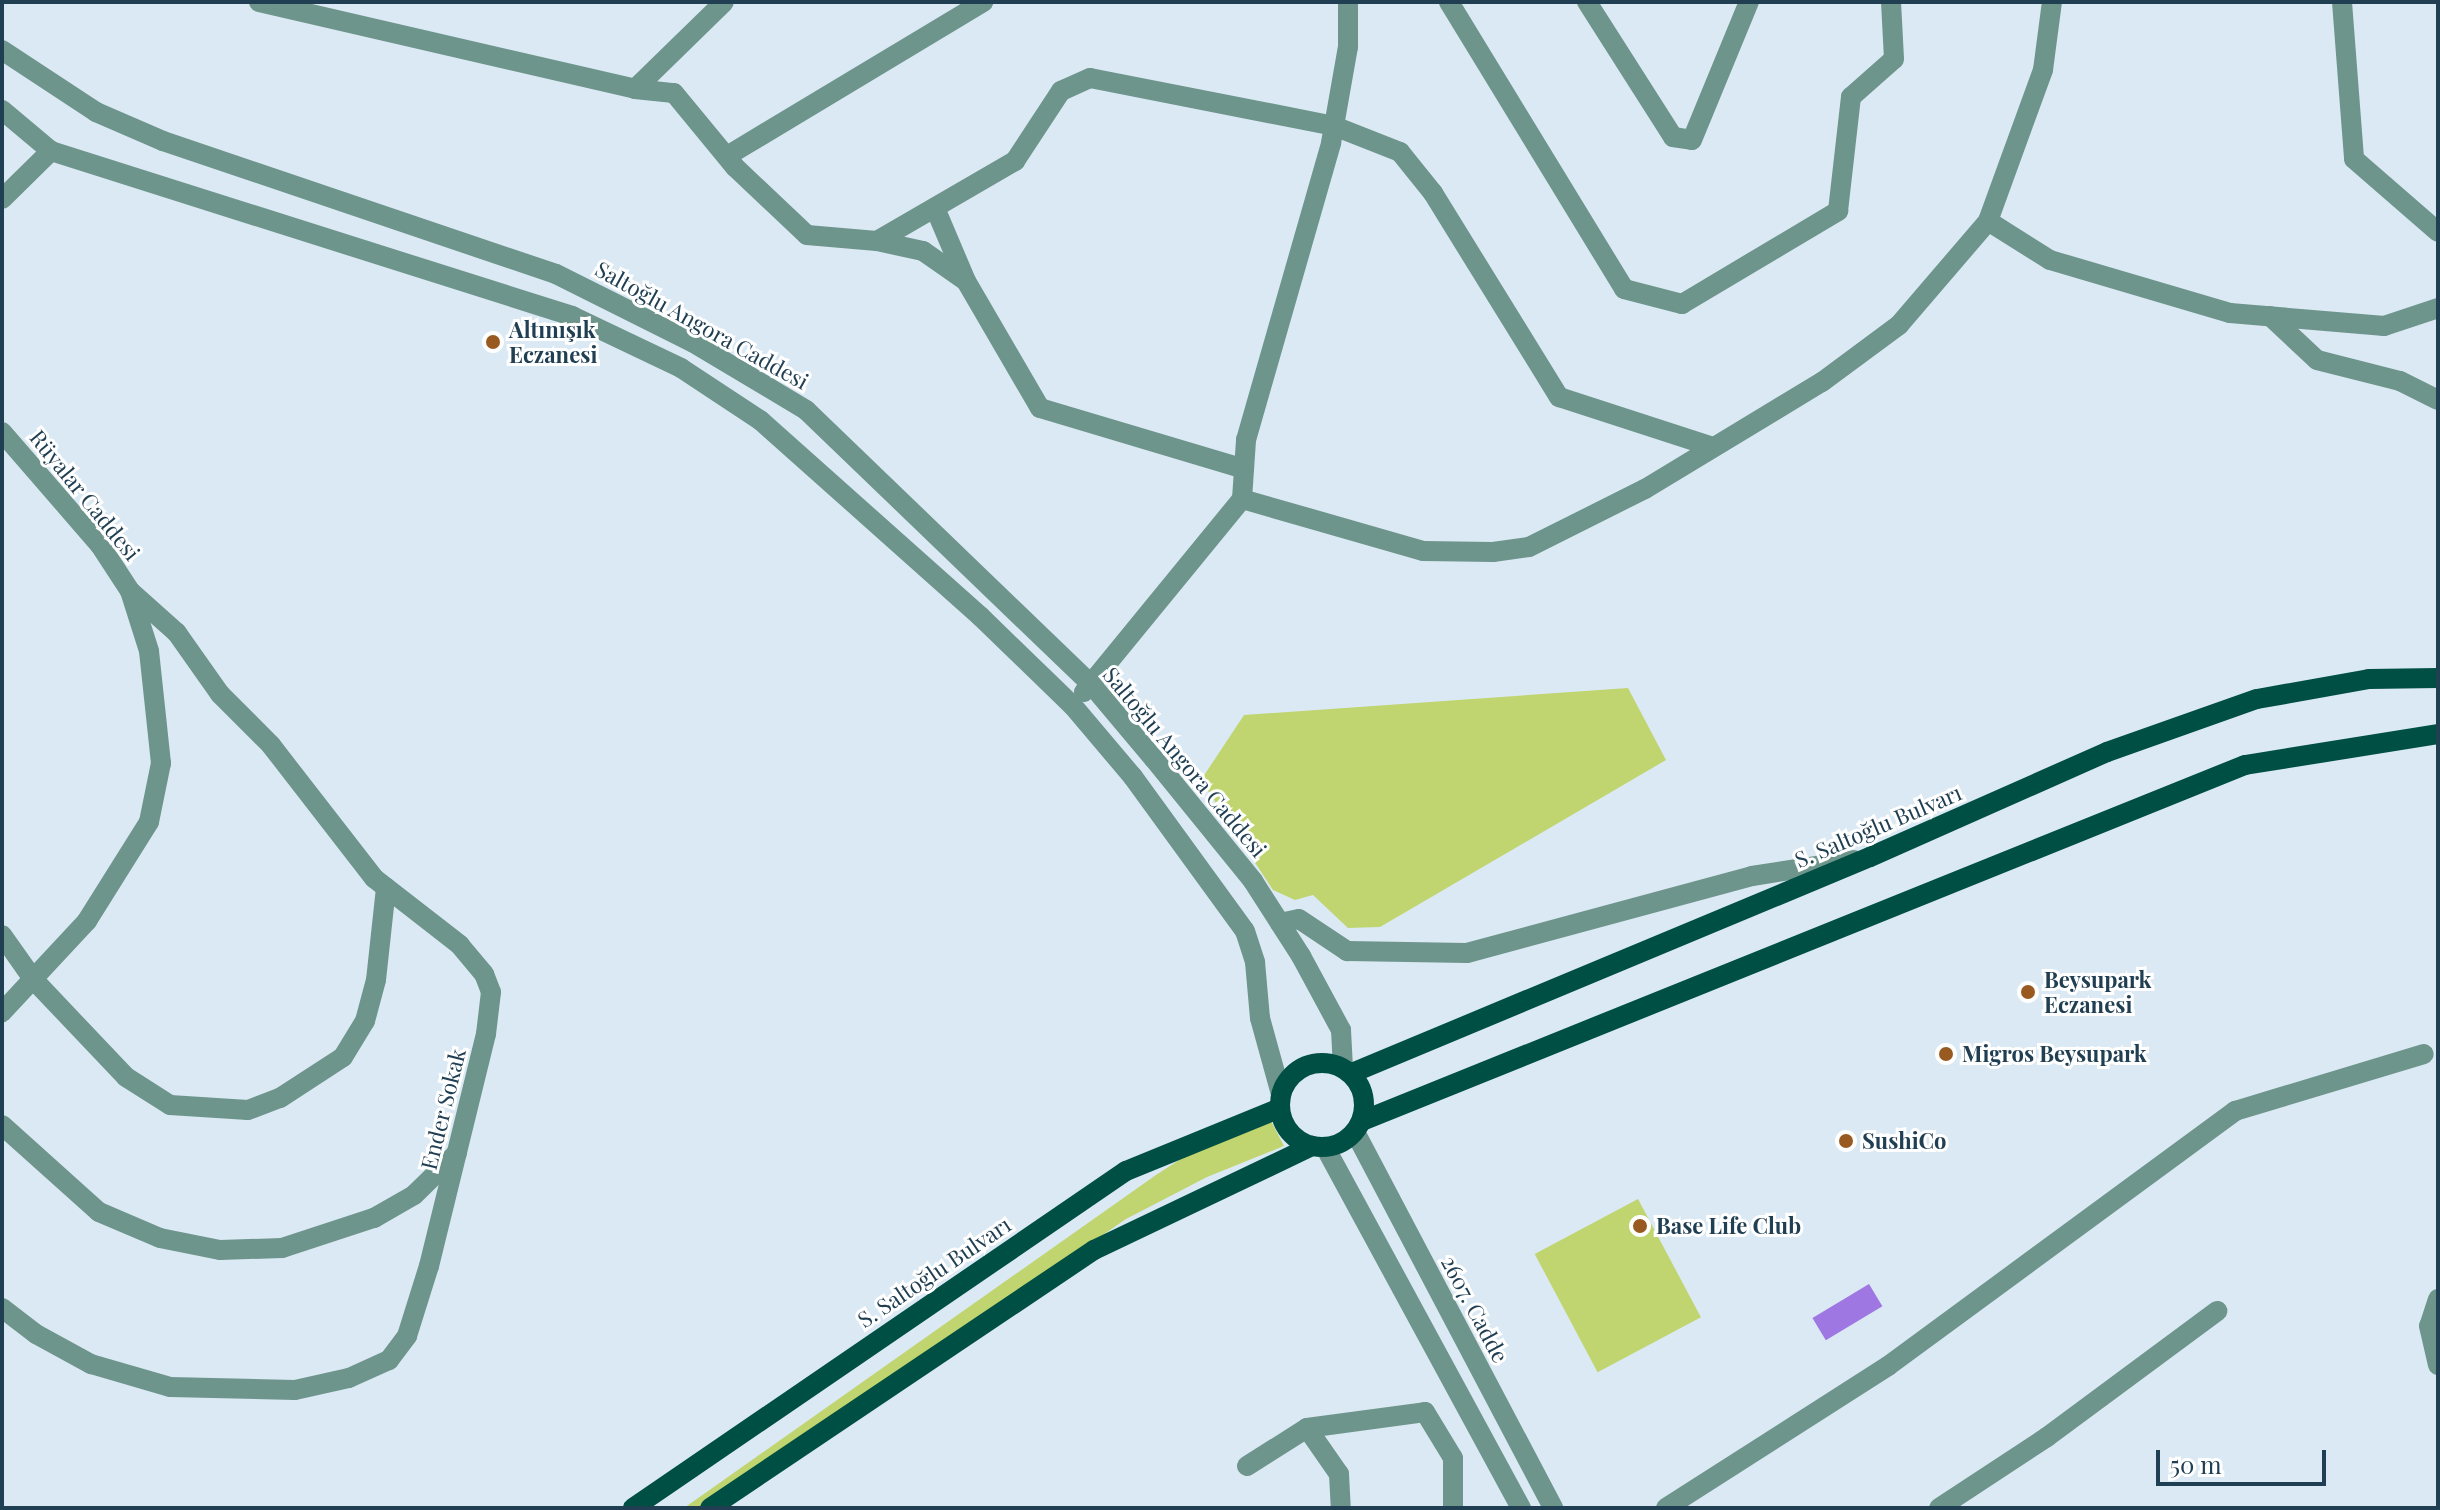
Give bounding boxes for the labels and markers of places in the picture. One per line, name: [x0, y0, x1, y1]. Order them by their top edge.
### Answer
place label: Altınışık Eczanesi: [509, 316, 597, 368]
marker: Altınışık Eczanesi: [484, 333, 502, 351]
place label: Beysupark Eczanesi: [2044, 966, 2151, 1018]
marker: Beysupark Eczanesi: [2019, 983, 2037, 1001]
place label: Migros Beysupark: [1962, 1041, 2147, 1067]
marker: Migros Beysupark: [1937, 1045, 1955, 1063]
place label: SushiCo: [1862, 1128, 1946, 1154]
marker: SushiCo: [1837, 1132, 1855, 1150]
place label: Base Life Club: [1656, 1213, 1801, 1239]
marker: Base Life Club: [1631, 1217, 1649, 1235]

